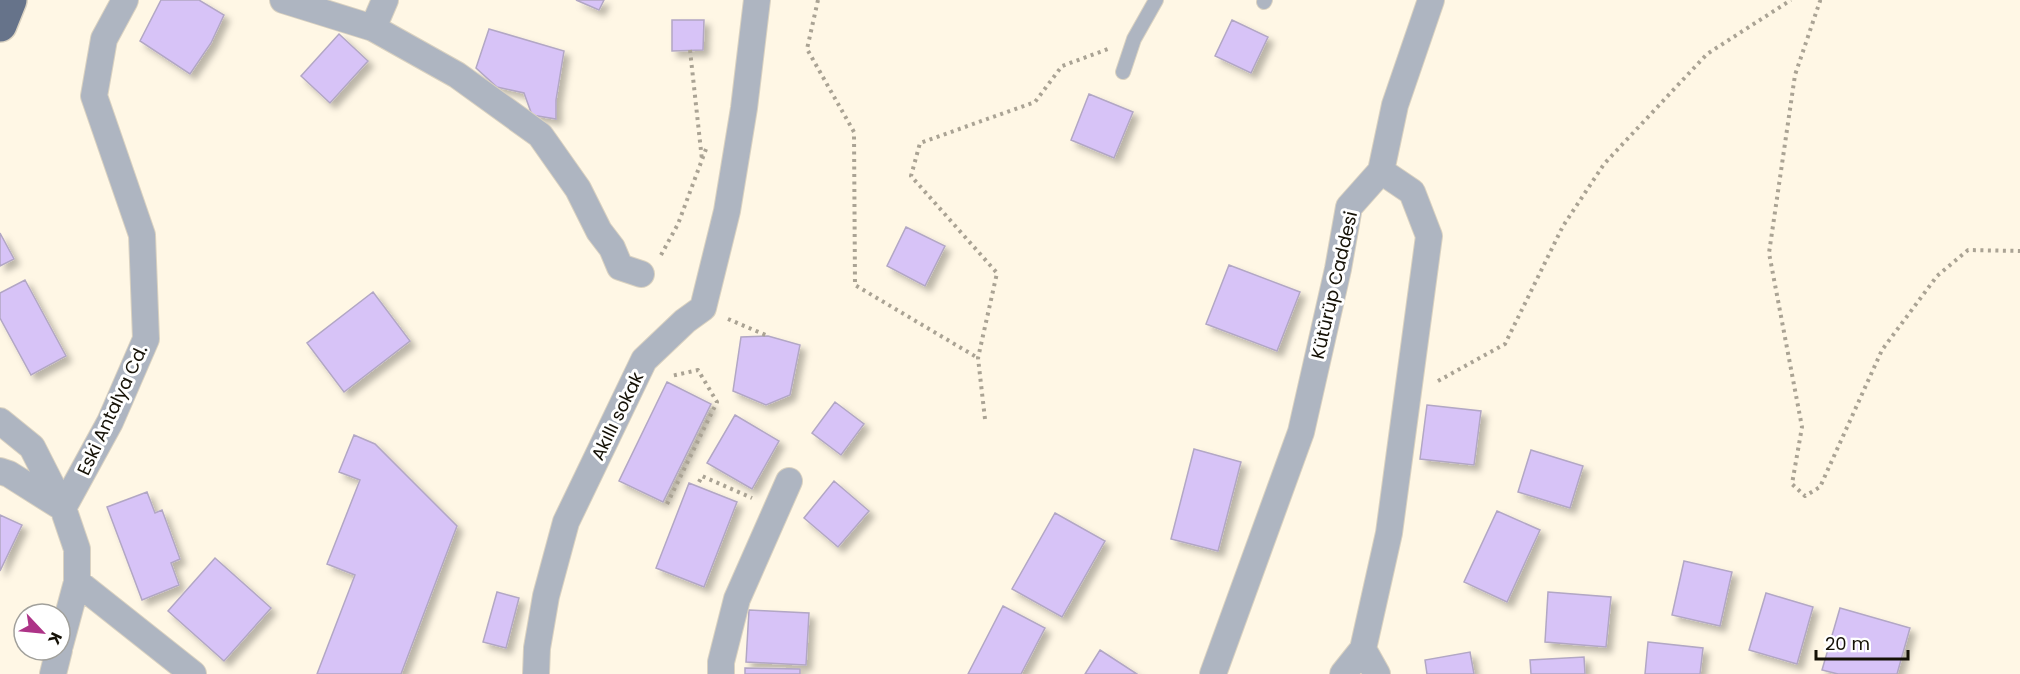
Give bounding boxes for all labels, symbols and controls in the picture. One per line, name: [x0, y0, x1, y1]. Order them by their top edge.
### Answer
street label: Kütürüp Caddesi: [1305, 209, 1363, 361]
street label: Eski Antalya Cd.: [71, 341, 153, 479]
street label: Akıllı sokak: [585, 367, 649, 464]
north arrow: [12, 602, 72, 662]
scale bar: [1816, 623, 1908, 661]
text: K: [42, 628, 68, 648]
text: 20 m: [1825, 631, 1870, 656]

